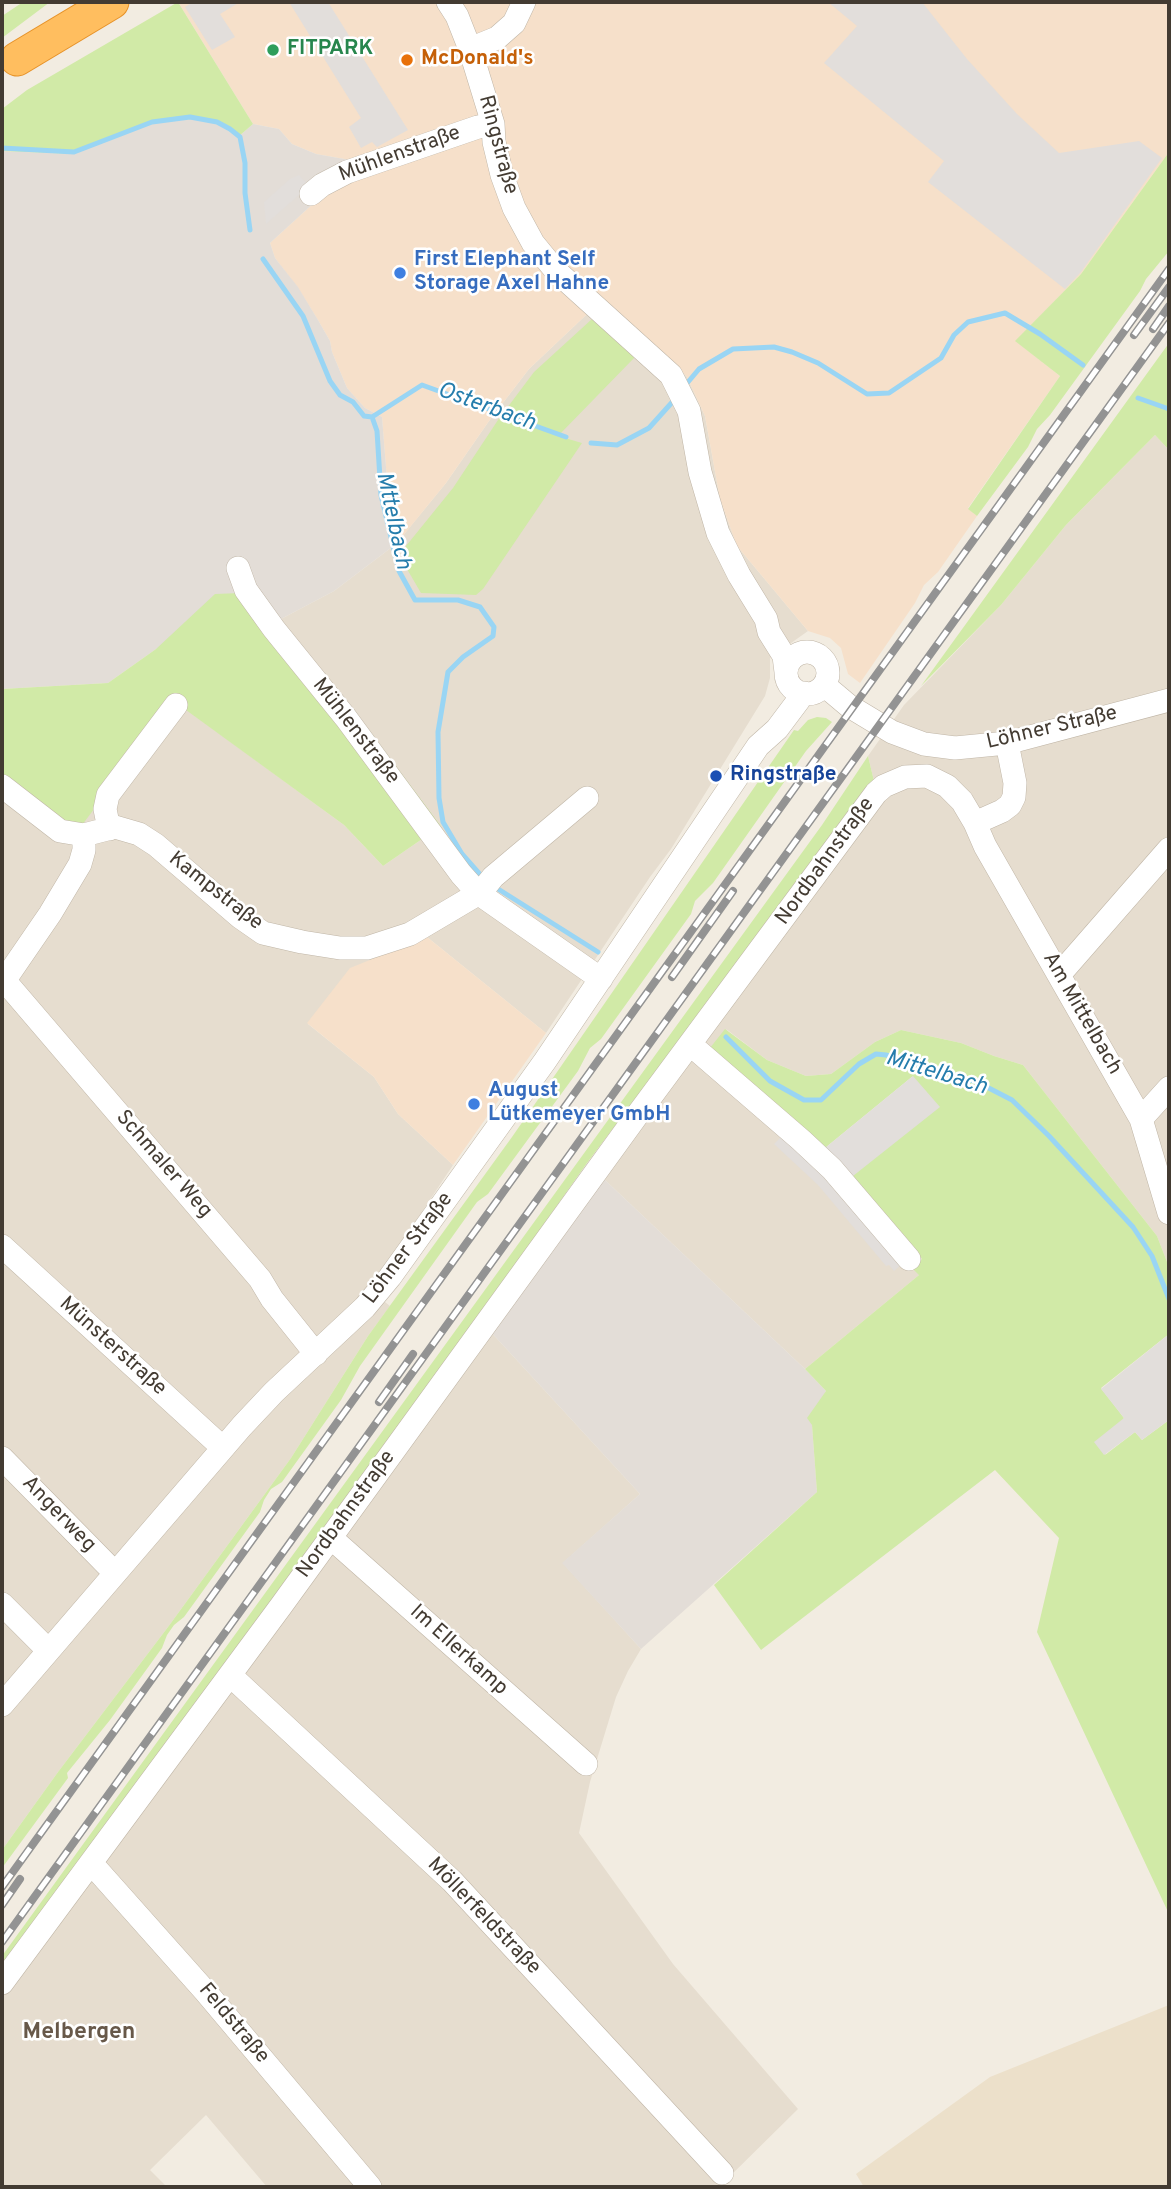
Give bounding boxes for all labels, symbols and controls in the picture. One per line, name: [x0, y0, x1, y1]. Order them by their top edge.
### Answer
place label: FITPARK: [287, 37, 373, 63]
marker: FITPARK: [265, 42, 281, 58]
place label: McDonald's: [421, 47, 534, 73]
marker: McDonald's: [399, 52, 415, 68]
street label: Ringstraße: [472, 93, 522, 197]
street label: Mühlenstraße: [336, 121, 464, 189]
place label: First Elephant Self Storage Axel Hahne: [414, 248, 609, 298]
marker: First Elephant Self Storage Axel Hahne: [392, 265, 408, 281]
water label: Osterbach: [433, 378, 539, 438]
water label: Mttelbach: [368, 470, 416, 572]
street label: Mühlenstraße: [306, 674, 404, 790]
street label: Löhner Straße: [984, 702, 1120, 756]
place label: Ringstraße: [730, 763, 836, 789]
marker: Ringstraße: [708, 768, 724, 784]
street label: Nordbahnstraße: [771, 793, 881, 931]
street label: Kampstraße: [163, 847, 267, 937]
street label: Am Mittelbach: [1036, 948, 1126, 1080]
water label: Mittelbach: [882, 1046, 990, 1102]
place label: August Lütkemeyer GmbH: [488, 1079, 670, 1129]
marker: August Lütkemeyer GmbH: [466, 1096, 482, 1112]
street label: Schmaler Weg: [109, 1106, 217, 1224]
street label: Löhner Straße: [359, 1188, 459, 1310]
street label: Münsterstraße: [53, 1292, 171, 1402]
street label: Nordbahnstraße: [292, 1446, 402, 1584]
street label: Angerweg: [16, 1472, 100, 1558]
street label: Im Ellerkamp: [404, 1600, 512, 1702]
street label: Möllerfeldstraße: [421, 1853, 545, 1981]
street label: Feldstraße: [192, 1979, 274, 2069]
district label: Melbergen: [23, 2019, 135, 2047]

